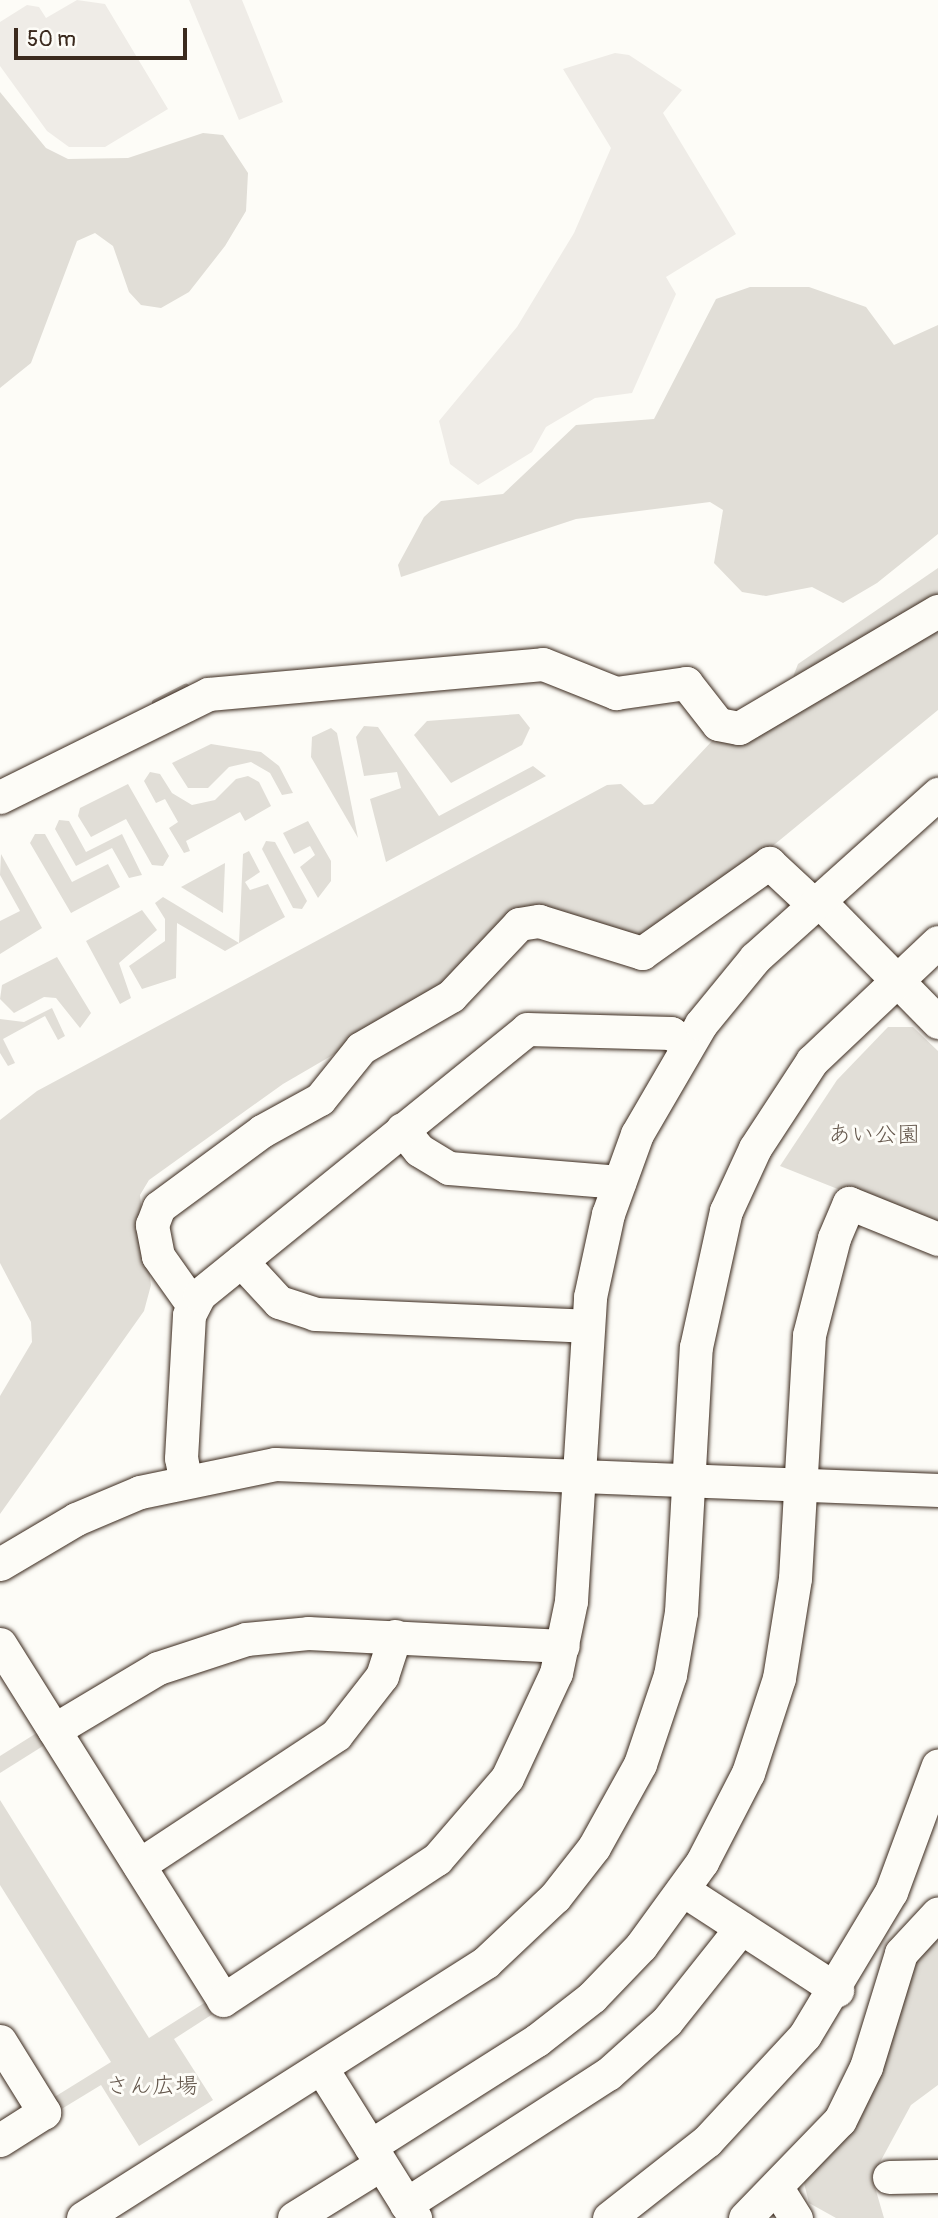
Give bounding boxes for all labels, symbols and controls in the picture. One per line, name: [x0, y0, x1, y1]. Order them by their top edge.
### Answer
scale bar: [18, 14, 191, 58]
text: 50 m: [27, 26, 76, 53]
park label: あい公園: [828, 1121, 920, 1149]
park label: さん広場: [106, 2072, 198, 2100]

